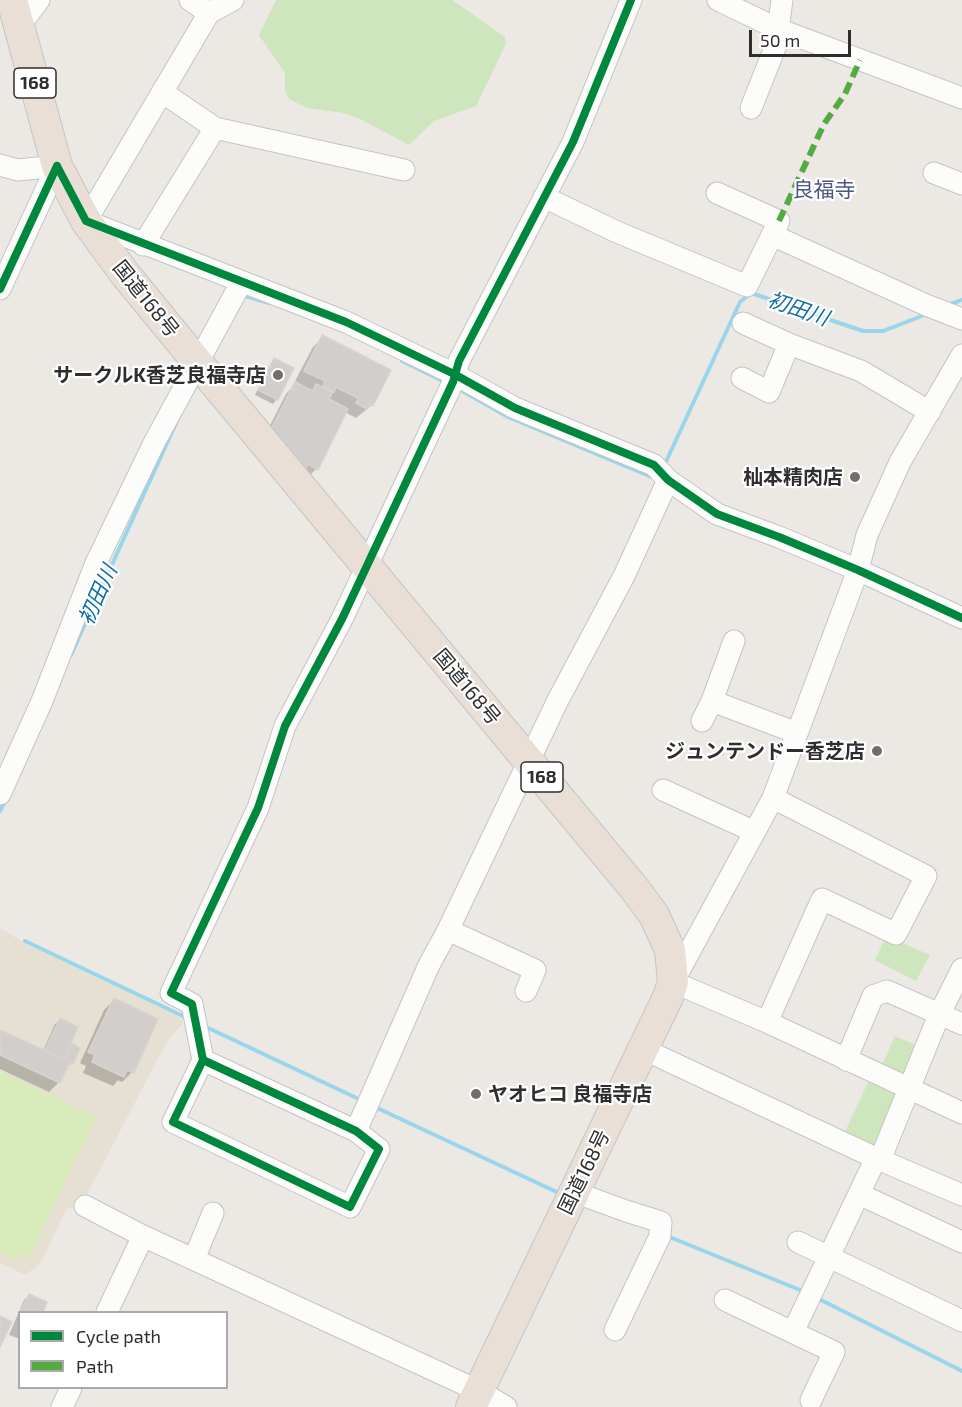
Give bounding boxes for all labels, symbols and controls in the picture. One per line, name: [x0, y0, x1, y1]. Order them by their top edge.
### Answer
scale bar: [752, 18, 854, 56]
text: 50 m: [760, 29, 800, 51]
road number: 168: [14, 68, 56, 98]
district label: 良福寺: [793, 177, 855, 203]
street label: 国道168号: [108, 256, 184, 342]
water label: 初田川: [764, 287, 832, 331]
place label: サークルK香芝良福寺店: [53, 363, 266, 387]
marker: サークルK香芝良福寺店: [271, 368, 285, 382]
place label: 杣本精肉店: [743, 465, 843, 489]
marker: 杣本精肉店: [848, 470, 862, 484]
water label: 初田川: [74, 561, 122, 629]
street label: 国道168号: [428, 644, 506, 730]
place label: ジュンテンドー香芝店: [665, 739, 865, 763]
marker: ジュンテンドー香芝店: [870, 744, 884, 758]
road number: 168: [521, 762, 563, 792]
place label: ヤオヒコ 良福寺店: [488, 1082, 652, 1106]
marker: ヤオヒコ 良福寺店: [469, 1087, 483, 1101]
street label: 国道168号: [553, 1126, 615, 1218]
legend: [18, 1311, 228, 1389]
text: Cycle path: [76, 1325, 161, 1347]
text: Path: [76, 1355, 114, 1377]

